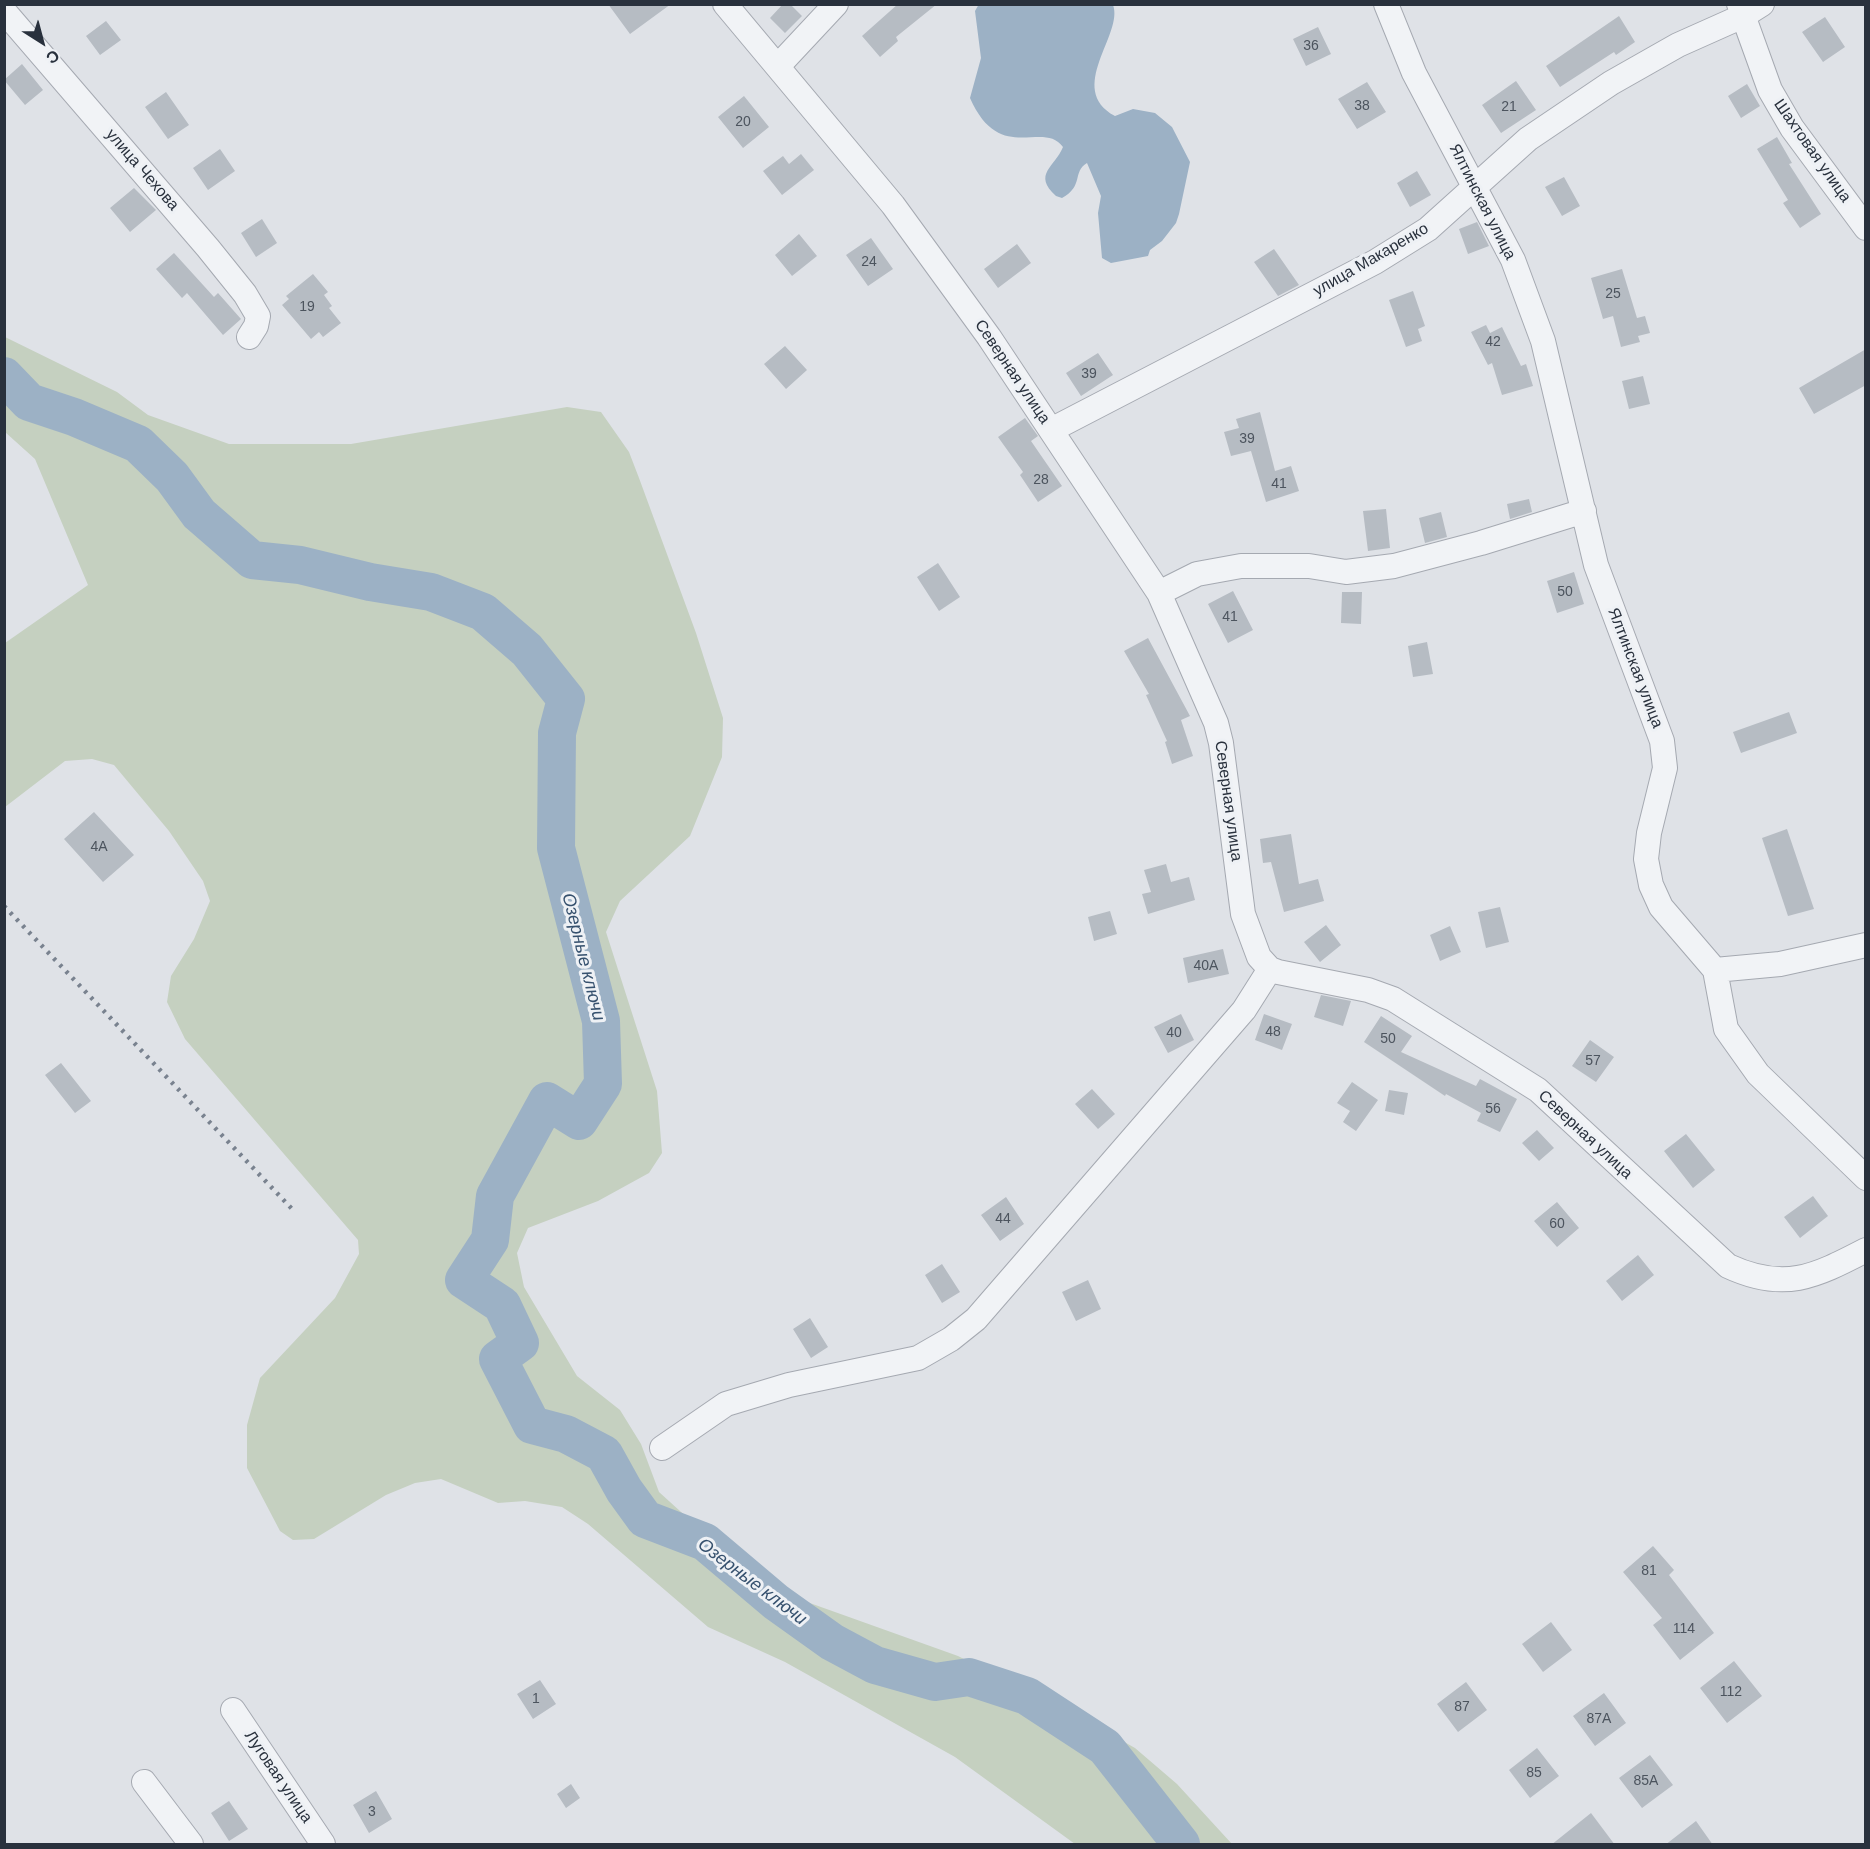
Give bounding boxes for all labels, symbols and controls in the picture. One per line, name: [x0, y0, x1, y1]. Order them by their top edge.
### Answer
north arrow: [12, 12, 72, 72]
house number: 36: [1303, 38, 1319, 54]
text: С: [43, 47, 63, 67]
street label: Шахтовая улица: [1769, 96, 1855, 206]
house number: 38: [1354, 98, 1370, 114]
house number: 21: [1501, 99, 1517, 115]
house number: 20: [735, 114, 751, 130]
street label: улица Чехова: [101, 125, 183, 215]
street label: Ялтинская улица: [1445, 141, 1519, 263]
street label: улица Макаренко: [1310, 219, 1432, 301]
house number: 24: [861, 254, 877, 270]
house number: 25: [1605, 286, 1621, 302]
house number: 19: [299, 299, 315, 315]
street label: Северная улица: [970, 316, 1054, 428]
house number: 42: [1485, 334, 1501, 350]
house number: 39: [1081, 366, 1097, 382]
house number: 39: [1239, 431, 1255, 447]
house number: 28: [1033, 472, 1049, 488]
house number: 41: [1271, 476, 1287, 492]
house number: 50: [1557, 584, 1573, 600]
street label: Ялтинская улица: [1603, 605, 1667, 731]
house number: 41: [1222, 609, 1238, 625]
street label: Северная улица: [1210, 740, 1246, 862]
house number: 4А: [90, 839, 108, 855]
water label: Озерные ключи: [557, 891, 609, 1023]
house number: 40А: [1194, 958, 1218, 974]
house number: 48: [1265, 1024, 1281, 1040]
house number: 40: [1166, 1025, 1182, 1041]
house number: 50: [1380, 1031, 1396, 1047]
house number: 57: [1585, 1053, 1601, 1069]
street label: Северная улица: [1534, 1087, 1636, 1183]
house number: 56: [1485, 1101, 1501, 1117]
house number: 44: [995, 1211, 1011, 1227]
house number: 60: [1549, 1216, 1565, 1232]
water label: Озерные ключи: [693, 1534, 811, 1630]
house number: 81: [1641, 1563, 1657, 1579]
house number: 114: [1673, 1621, 1695, 1637]
house number: 112: [1720, 1684, 1742, 1700]
house number: 1: [532, 1691, 540, 1707]
house number: 87: [1454, 1699, 1470, 1715]
house number: 87А: [1587, 1711, 1611, 1727]
street label: Луговая улица: [240, 1727, 316, 1827]
house number: 85: [1526, 1765, 1542, 1781]
house number: 85А: [1634, 1773, 1658, 1789]
house number: 3: [368, 1804, 376, 1820]

